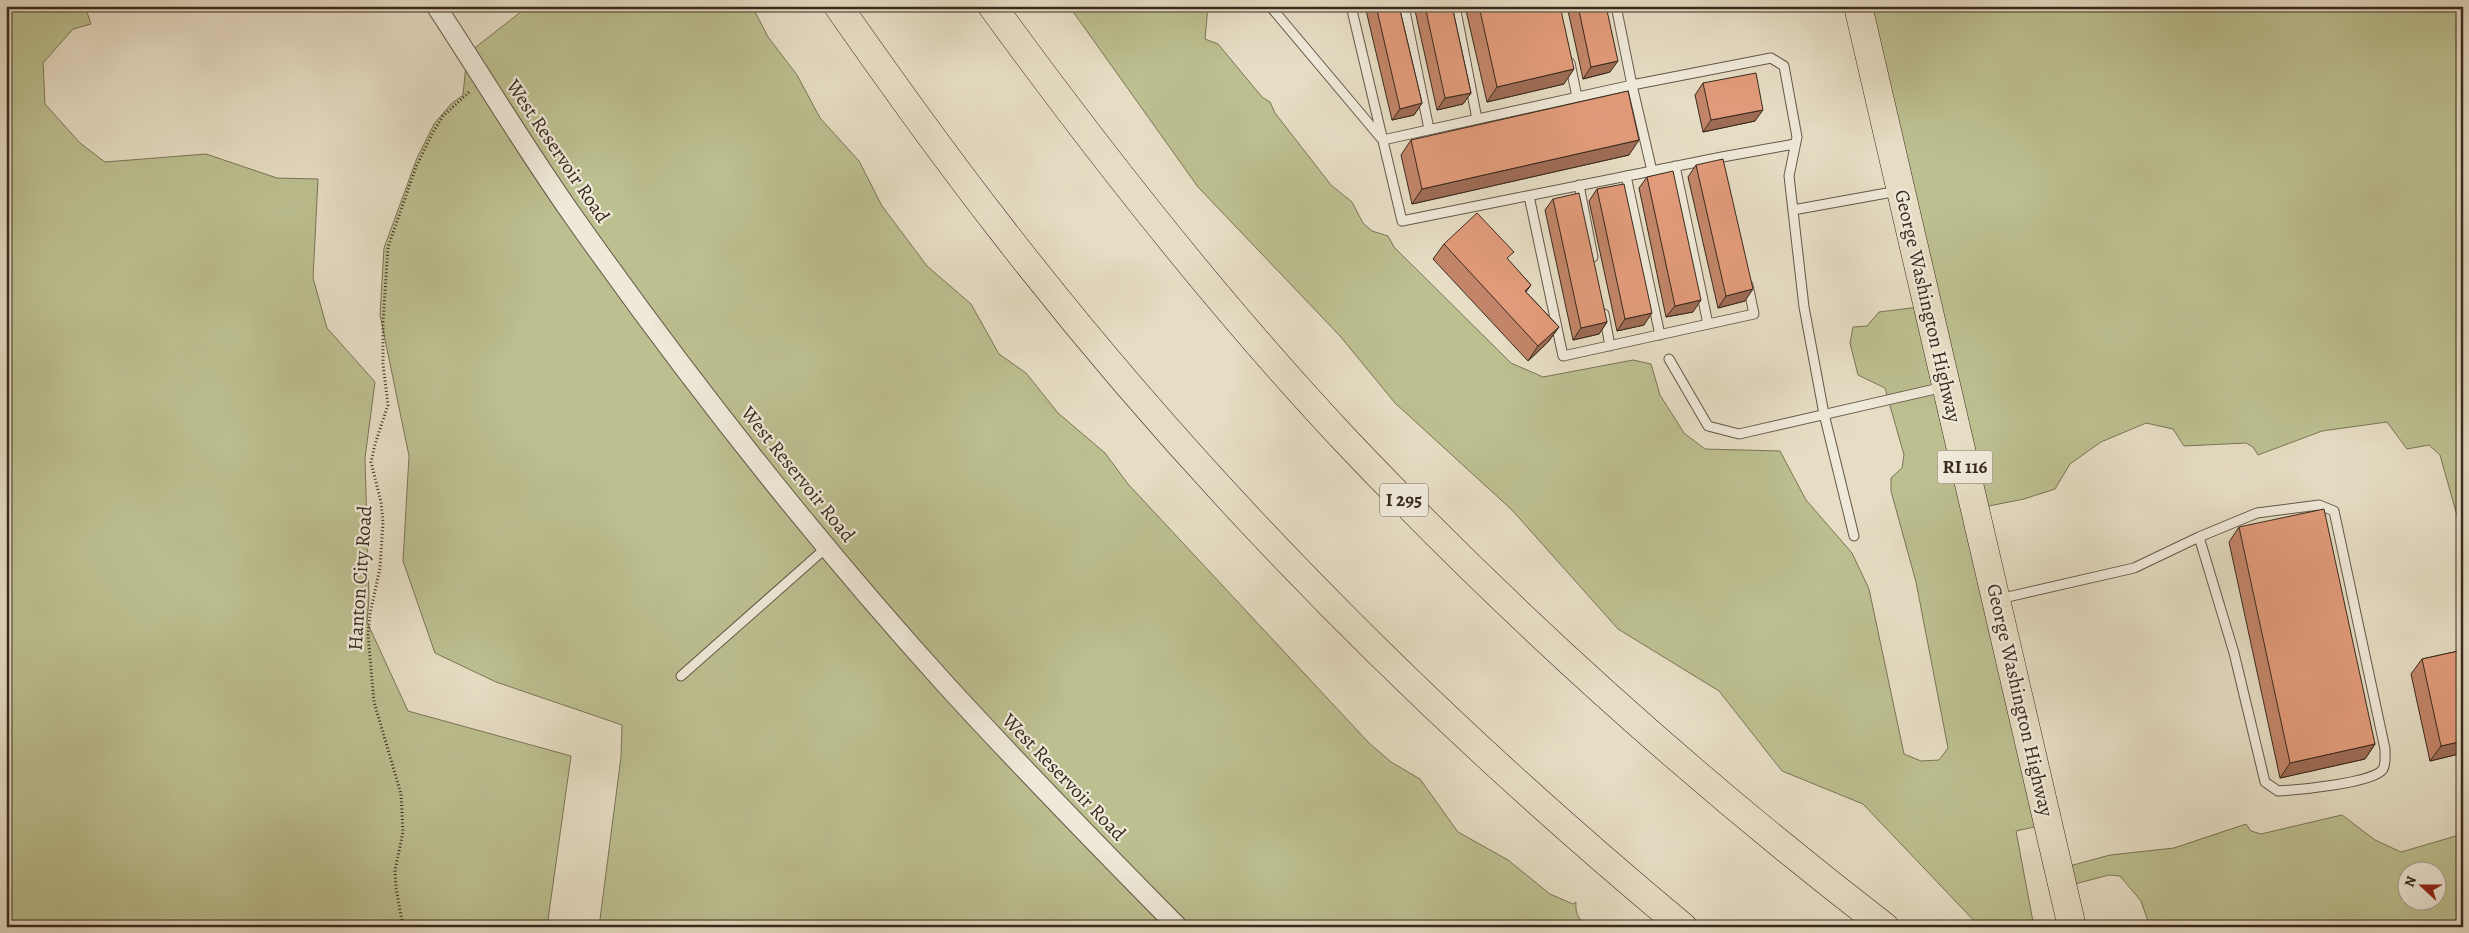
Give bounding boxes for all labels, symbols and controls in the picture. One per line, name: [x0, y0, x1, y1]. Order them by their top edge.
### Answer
street label: West Reservoir Road: [499, 73, 616, 228]
street label: George Washington Highway: [1888, 187, 1968, 426]
street label: West Reservoir Road: [734, 400, 861, 548]
road number: RI 116: [1938, 451, 1992, 484]
road number: I 295: [1380, 484, 1428, 516]
street label: Hanton City Road: [341, 504, 379, 651]
street label: George Washington Highway: [1980, 581, 2060, 820]
street label: West Reservoir Road: [995, 707, 1132, 847]
north arrow: [2396, 860, 2446, 910]
text: N: [2400, 873, 2421, 890]

